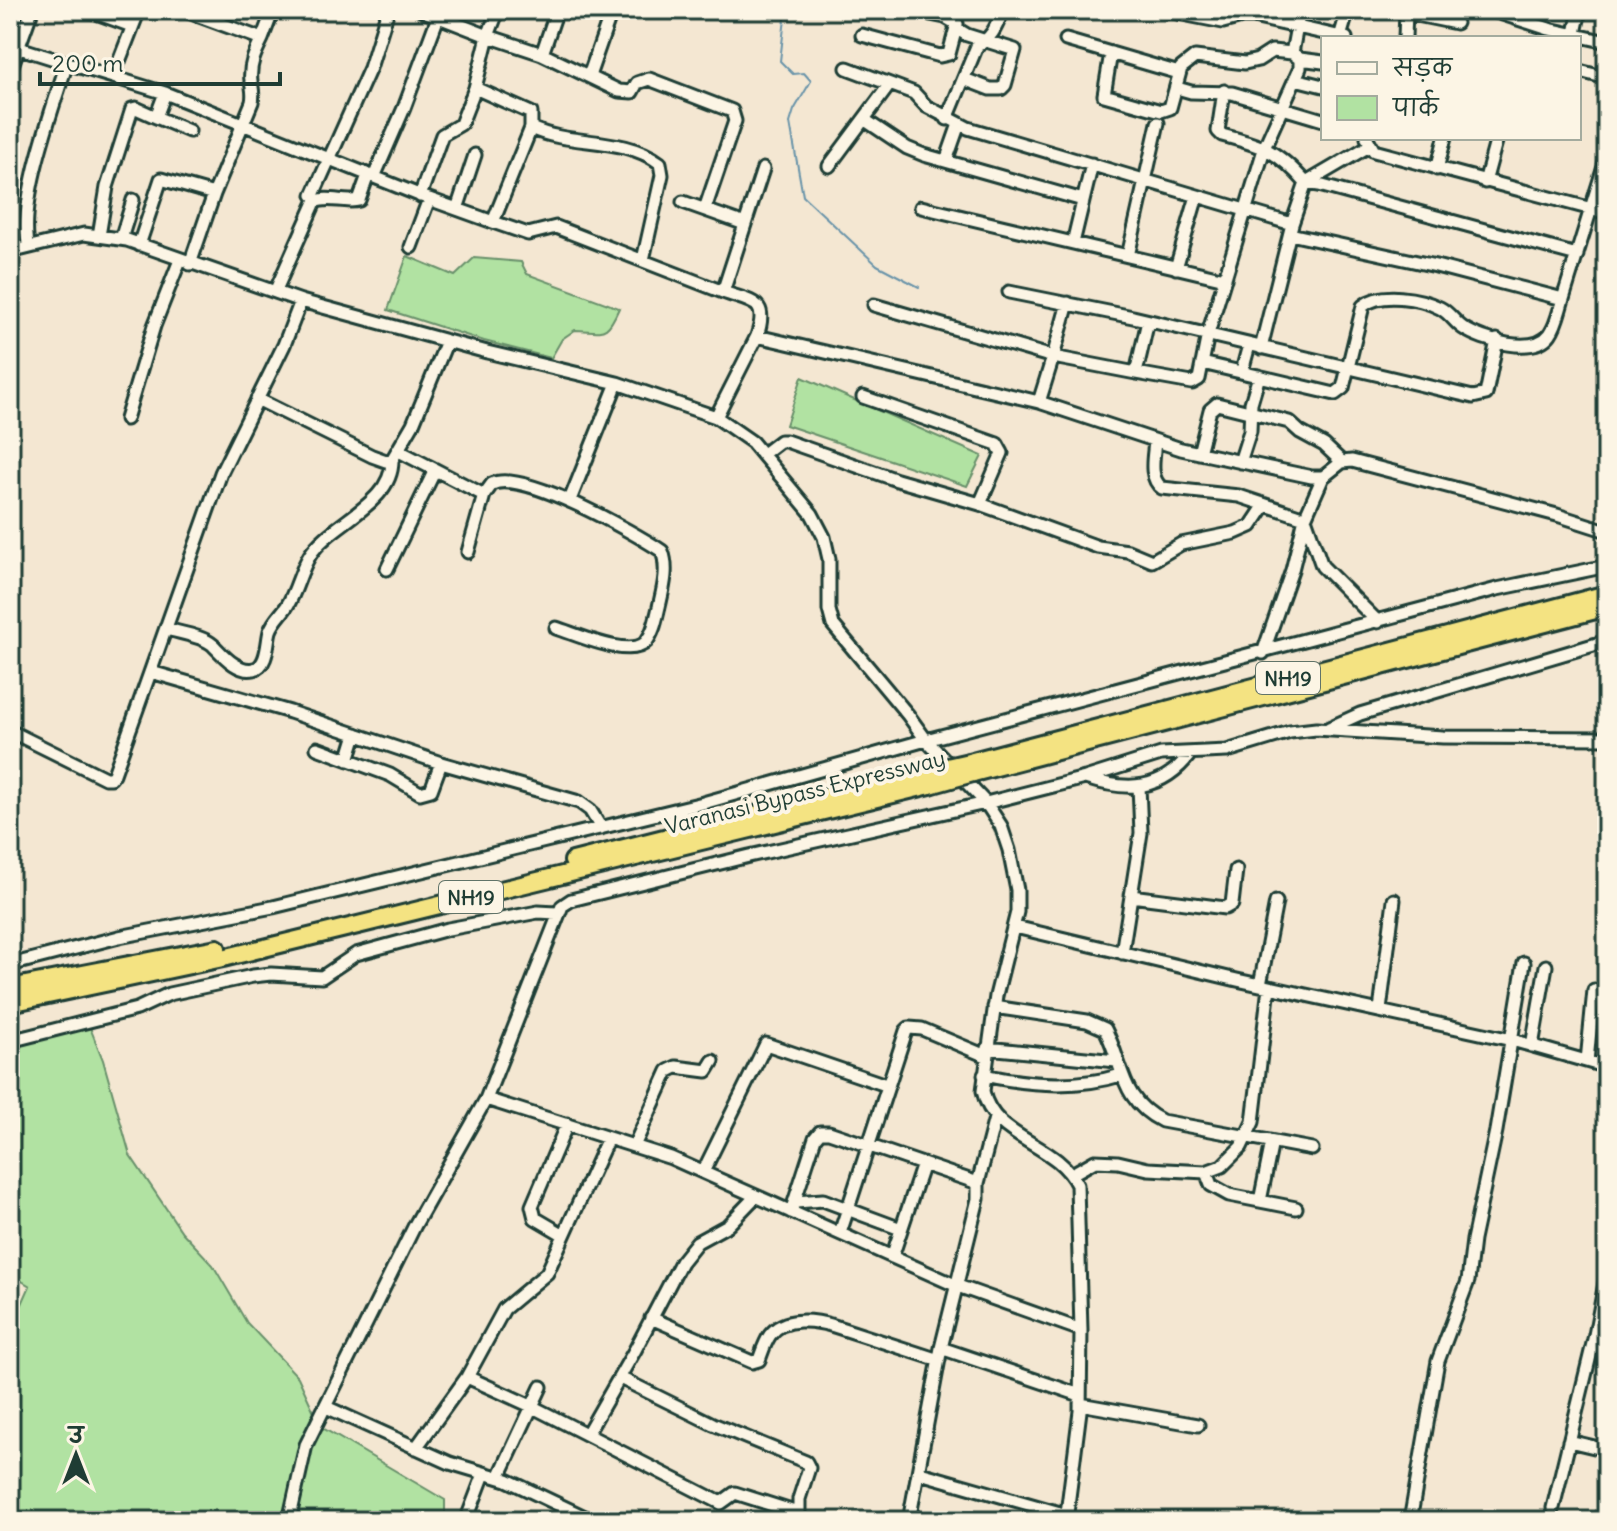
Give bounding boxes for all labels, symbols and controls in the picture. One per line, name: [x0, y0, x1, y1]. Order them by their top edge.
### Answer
scale bar: [40, 36, 280, 86]
legend: [1321, 36, 1581, 140]
text: 200 m: [52, 48, 124, 78]
text: सड़क: [1391, 52, 1454, 82]
text: पार्क: [1391, 89, 1440, 122]
road number: NH19: [1256, 662, 1320, 694]
street label: Varanasi Bypass Expressway: [662, 744, 948, 840]
road number: NH19: [439, 881, 503, 913]
north arrow: [36, 1415, 116, 1495]
text: उ: [67, 1421, 86, 1449]

